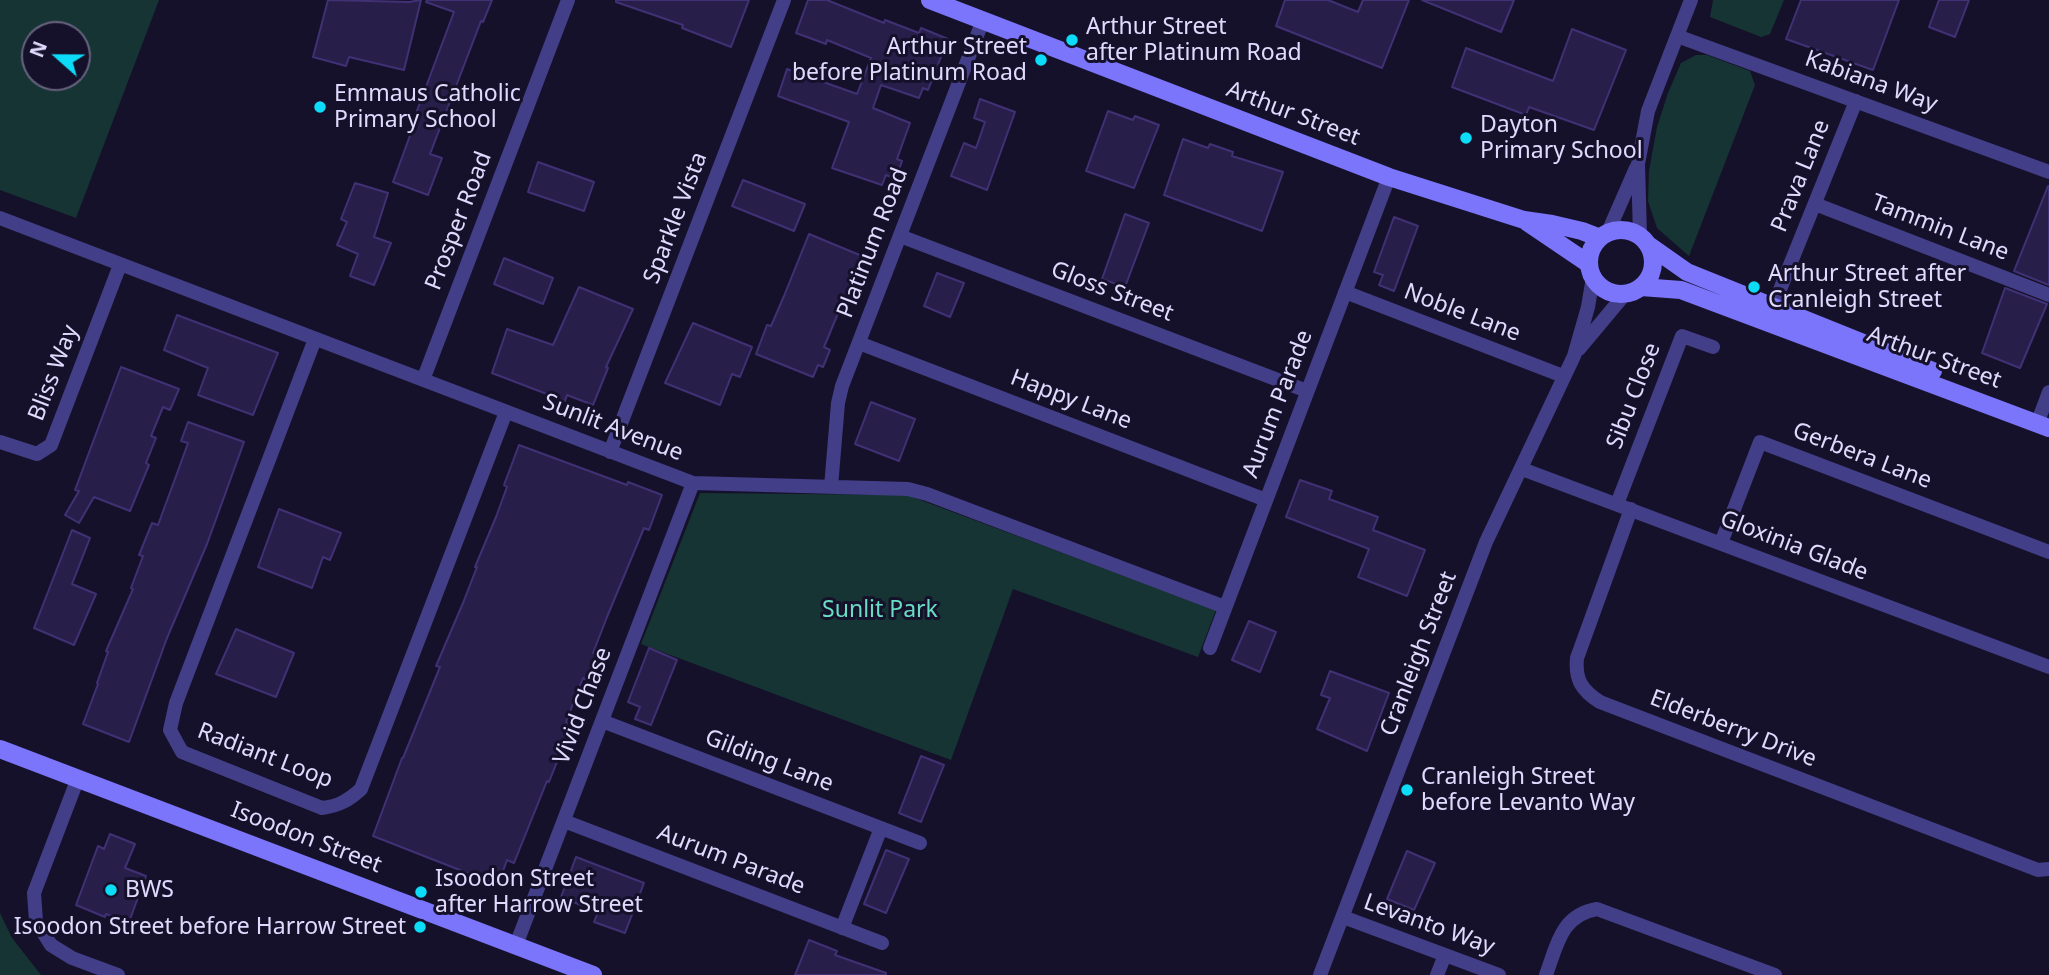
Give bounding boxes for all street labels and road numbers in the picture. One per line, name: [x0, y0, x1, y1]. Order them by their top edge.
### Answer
street label: Kabiana Way: [1801, 45, 1941, 119]
street label: Arthur Street: [1222, 76, 1364, 152]
street label: Prava Lane: [1766, 116, 1836, 236]
street label: Prosper Road: [420, 148, 498, 294]
street label: Sparkle Vista: [638, 148, 714, 288]
street label: Platinum Road: [832, 164, 914, 322]
street label: Tammin Lane: [1867, 189, 2013, 267]
street label: Gloss Street: [1047, 256, 1177, 328]
street label: Noble Lane: [1400, 278, 1524, 348]
street label: Bliss Way: [23, 321, 85, 425]
street label: Arthur Street: [1863, 321, 2005, 395]
street label: Aurum Parade: [1237, 326, 1319, 482]
street label: Sibu Close: [1601, 339, 1667, 453]
street label: Happy Lane: [1006, 364, 1136, 436]
street label: Sunlit Avenue: [539, 389, 687, 467]
street label: Gerbera Lane: [1789, 417, 1935, 495]
street label: Gloxinia Glade: [1716, 505, 1872, 587]
street label: Cranleigh Street: [1375, 568, 1463, 740]
street label: Vivid Chase: [548, 644, 618, 768]
street label: Elderberry Drive: [1646, 685, 1820, 773]
street label: Radiant Loop: [193, 718, 337, 794]
street label: Gilding Lane: [701, 724, 837, 798]
street label: Isoodon Street: [227, 797, 385, 879]
street label: Aurum Parade: [653, 819, 809, 901]
street label: Levanto Way: [1360, 889, 1498, 961]

